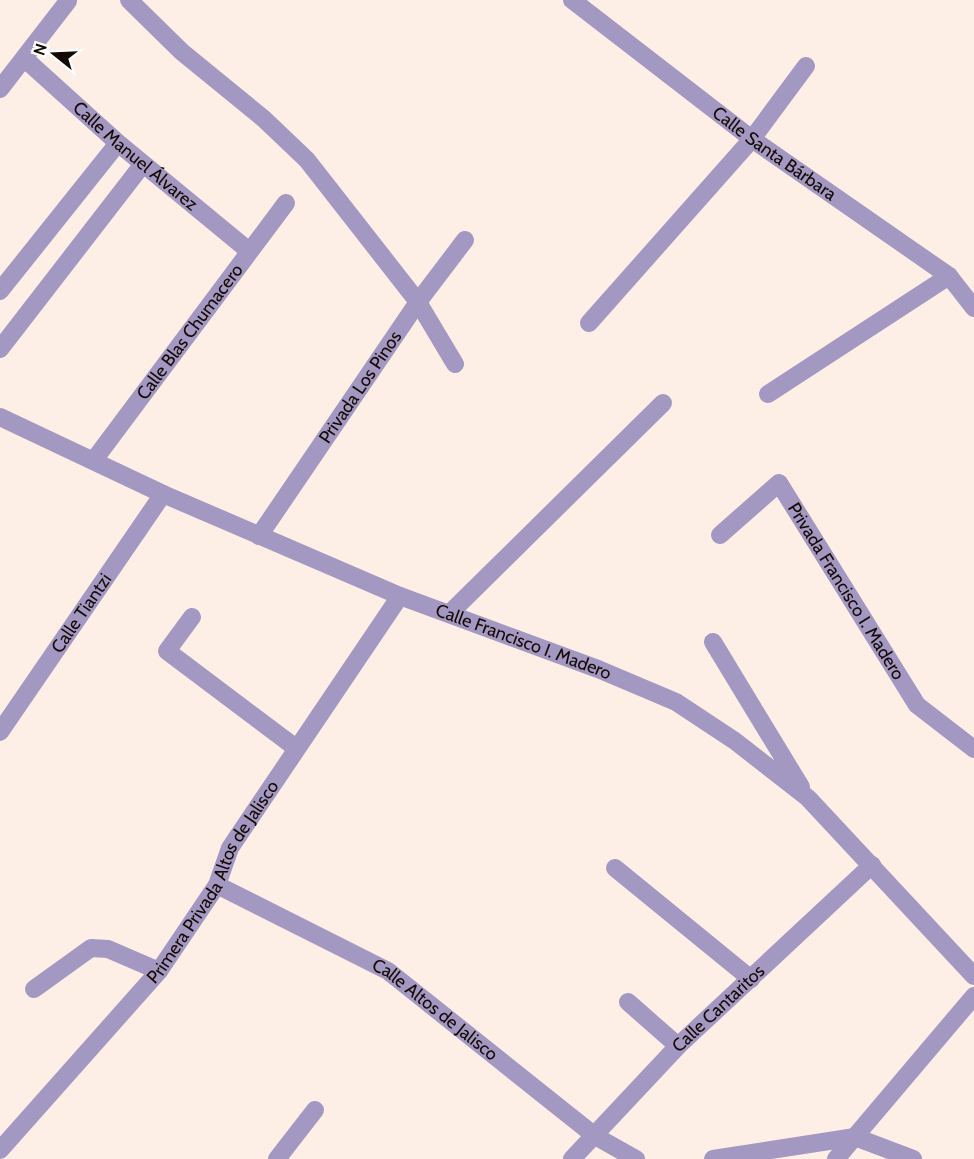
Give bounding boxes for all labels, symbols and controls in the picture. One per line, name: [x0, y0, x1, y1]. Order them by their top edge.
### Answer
north arrow: [24, 24, 84, 84]
text: N: [29, 41, 51, 58]
street label: Calle Manuel Álvarez: [68, 97, 203, 216]
street label: Calle Santa Bárbara: [708, 102, 841, 205]
street label: Calle Blas Chumacero: [132, 260, 248, 404]
street label: Privada Los Pinos: [314, 327, 406, 448]
street label: Privada Francisco I. Madero: [783, 499, 910, 684]
street label: Calle Tiantzi: [46, 569, 116, 657]
street label: Calle Francisco I. Madero: [433, 599, 615, 684]
street label: Primera Privada Altos de Jalisco: [142, 776, 283, 988]
street label: Calle Altos de Jalisco: [368, 954, 502, 1065]
street label: Calle Cantaritos: [667, 960, 769, 1057]

